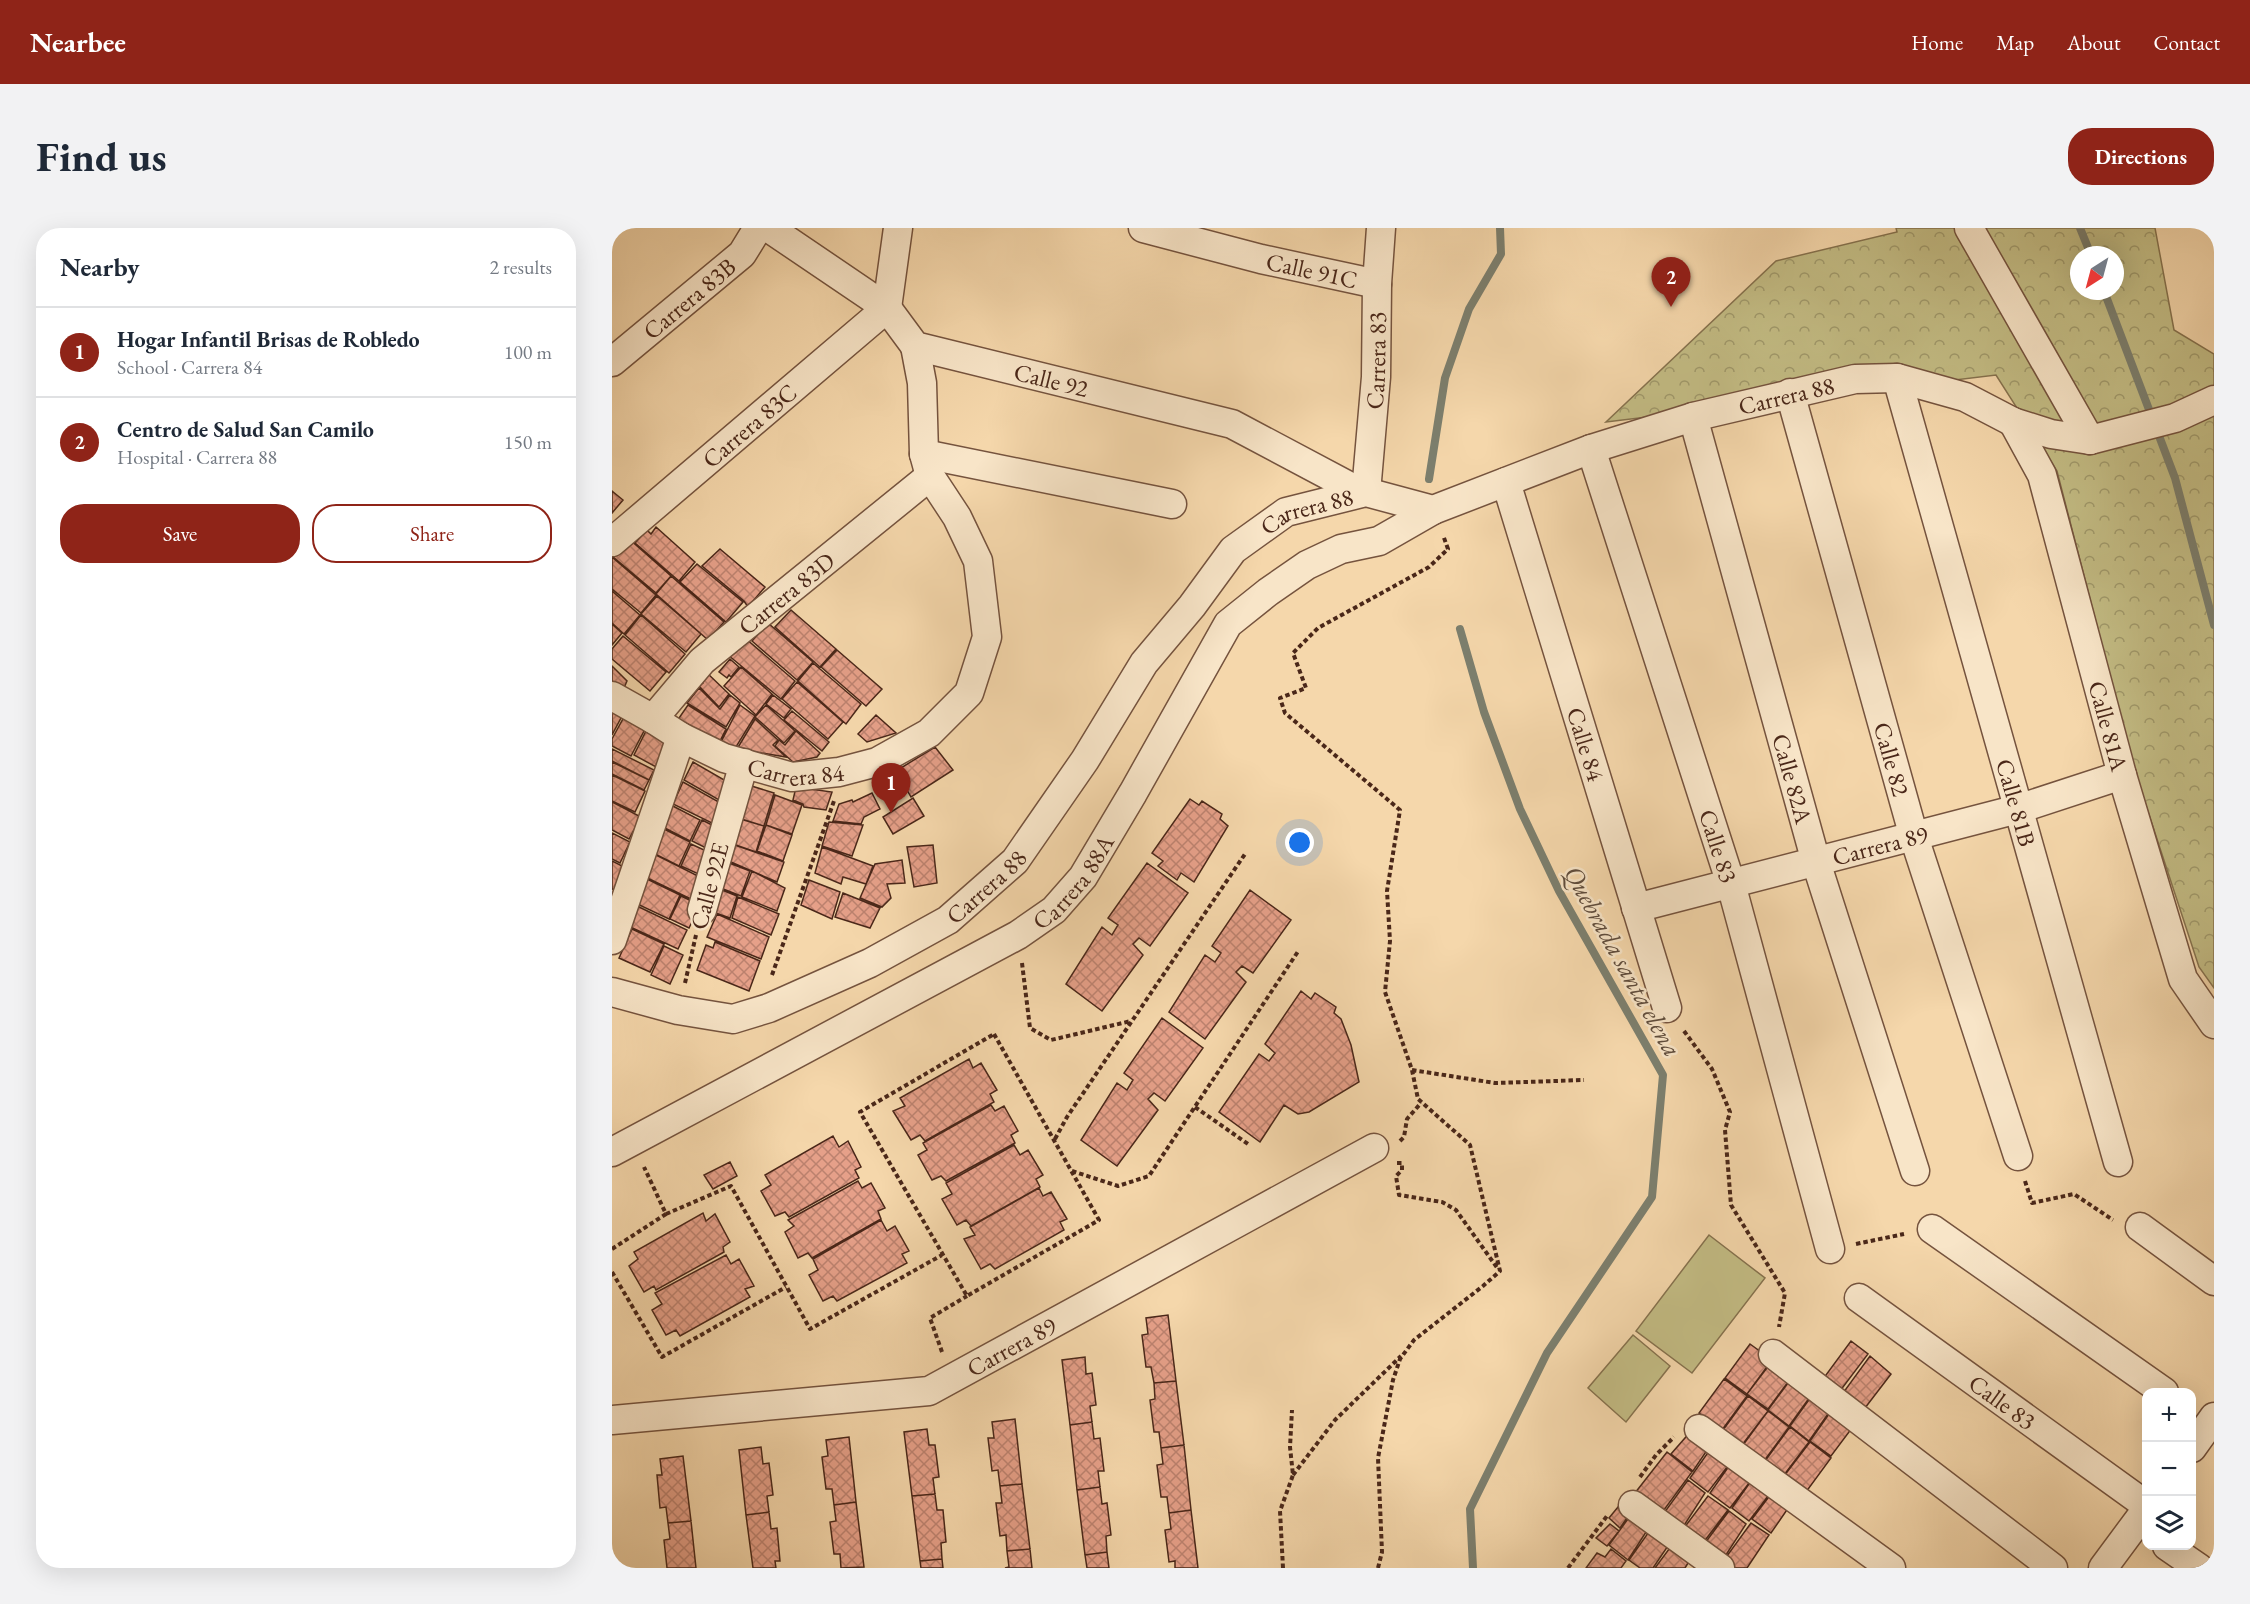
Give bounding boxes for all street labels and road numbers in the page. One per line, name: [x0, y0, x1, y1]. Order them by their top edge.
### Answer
street label: Calle 91C: [1263, 245, 1360, 295]
street label: Carrera 83B: [636, 251, 742, 346]
street label: Carrera 83: [1358, 311, 1392, 410]
street label: Calle 92: [1011, 355, 1092, 404]
street label: Carrera 88: [1735, 369, 1837, 421]
street label: Carrera 83C: [695, 376, 803, 474]
street label: Carrera 88: [1253, 480, 1356, 542]
street label: Carrera 83D: [731, 544, 841, 641]
street label: Calle 81A: [2082, 677, 2136, 775]
street label: Calle 84: [1560, 703, 1612, 785]
street label: Calle 82: [1867, 719, 1917, 800]
street label: Calle 82A: [1766, 730, 1820, 827]
street label: Carrera 84: [744, 750, 846, 793]
street label: Calle 81B: [1990, 755, 2044, 850]
street label: Calle 83: [1692, 805, 1745, 887]
street label: Carrera 89: [1829, 817, 1931, 872]
street label: Carrera 88A: [1026, 828, 1121, 936]
street label: Calle 92E: [683, 839, 735, 933]
street label: Carrera 88: [939, 844, 1033, 930]
street label: Carrera 89: [961, 1309, 1062, 1383]
street label: Calle 83: [1963, 1367, 2042, 1436]

